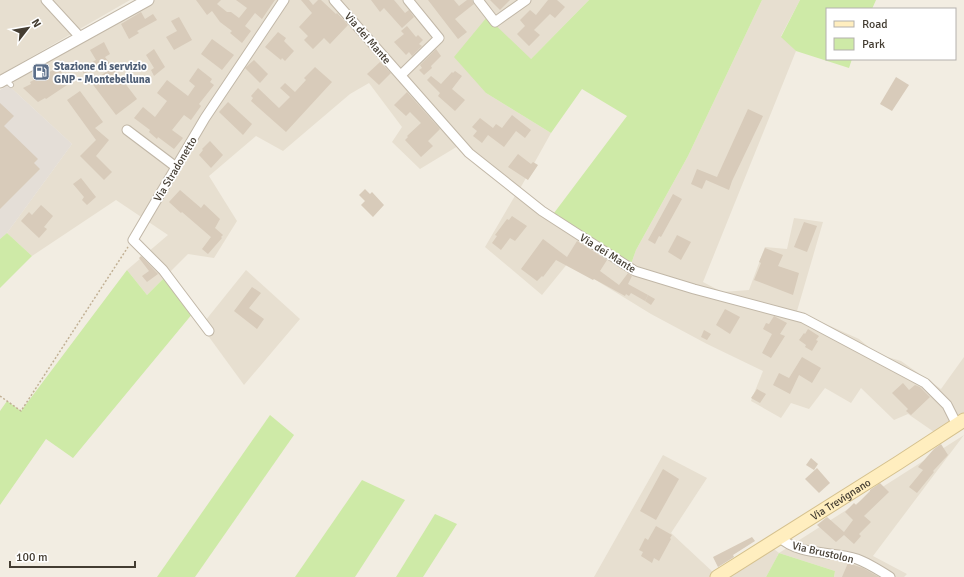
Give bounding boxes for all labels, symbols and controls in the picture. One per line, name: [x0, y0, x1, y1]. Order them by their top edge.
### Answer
north arrow: [8, 8, 48, 48]
legend: [826, 8, 956, 60]
street label: Via dei Mante: [342, 10, 393, 67]
text: N: [29, 16, 44, 30]
text: Road: [862, 17, 888, 32]
text: Park: [862, 37, 885, 52]
place label: Stazione di servizio GNP - Montebelluna: [54, 60, 151, 86]
fuel station icon: Stazione di servizio GNP - Montebelluna: [31, 62, 51, 82]
street label: Via Stradonetto: [151, 134, 200, 204]
street label: Via dei Mante: [577, 231, 638, 276]
street label: Via Trevignano: [808, 476, 873, 523]
street label: Via Brustolon: [791, 539, 855, 566]
scale bar: [10, 543, 135, 569]
text: 100 m: [16, 550, 48, 565]

